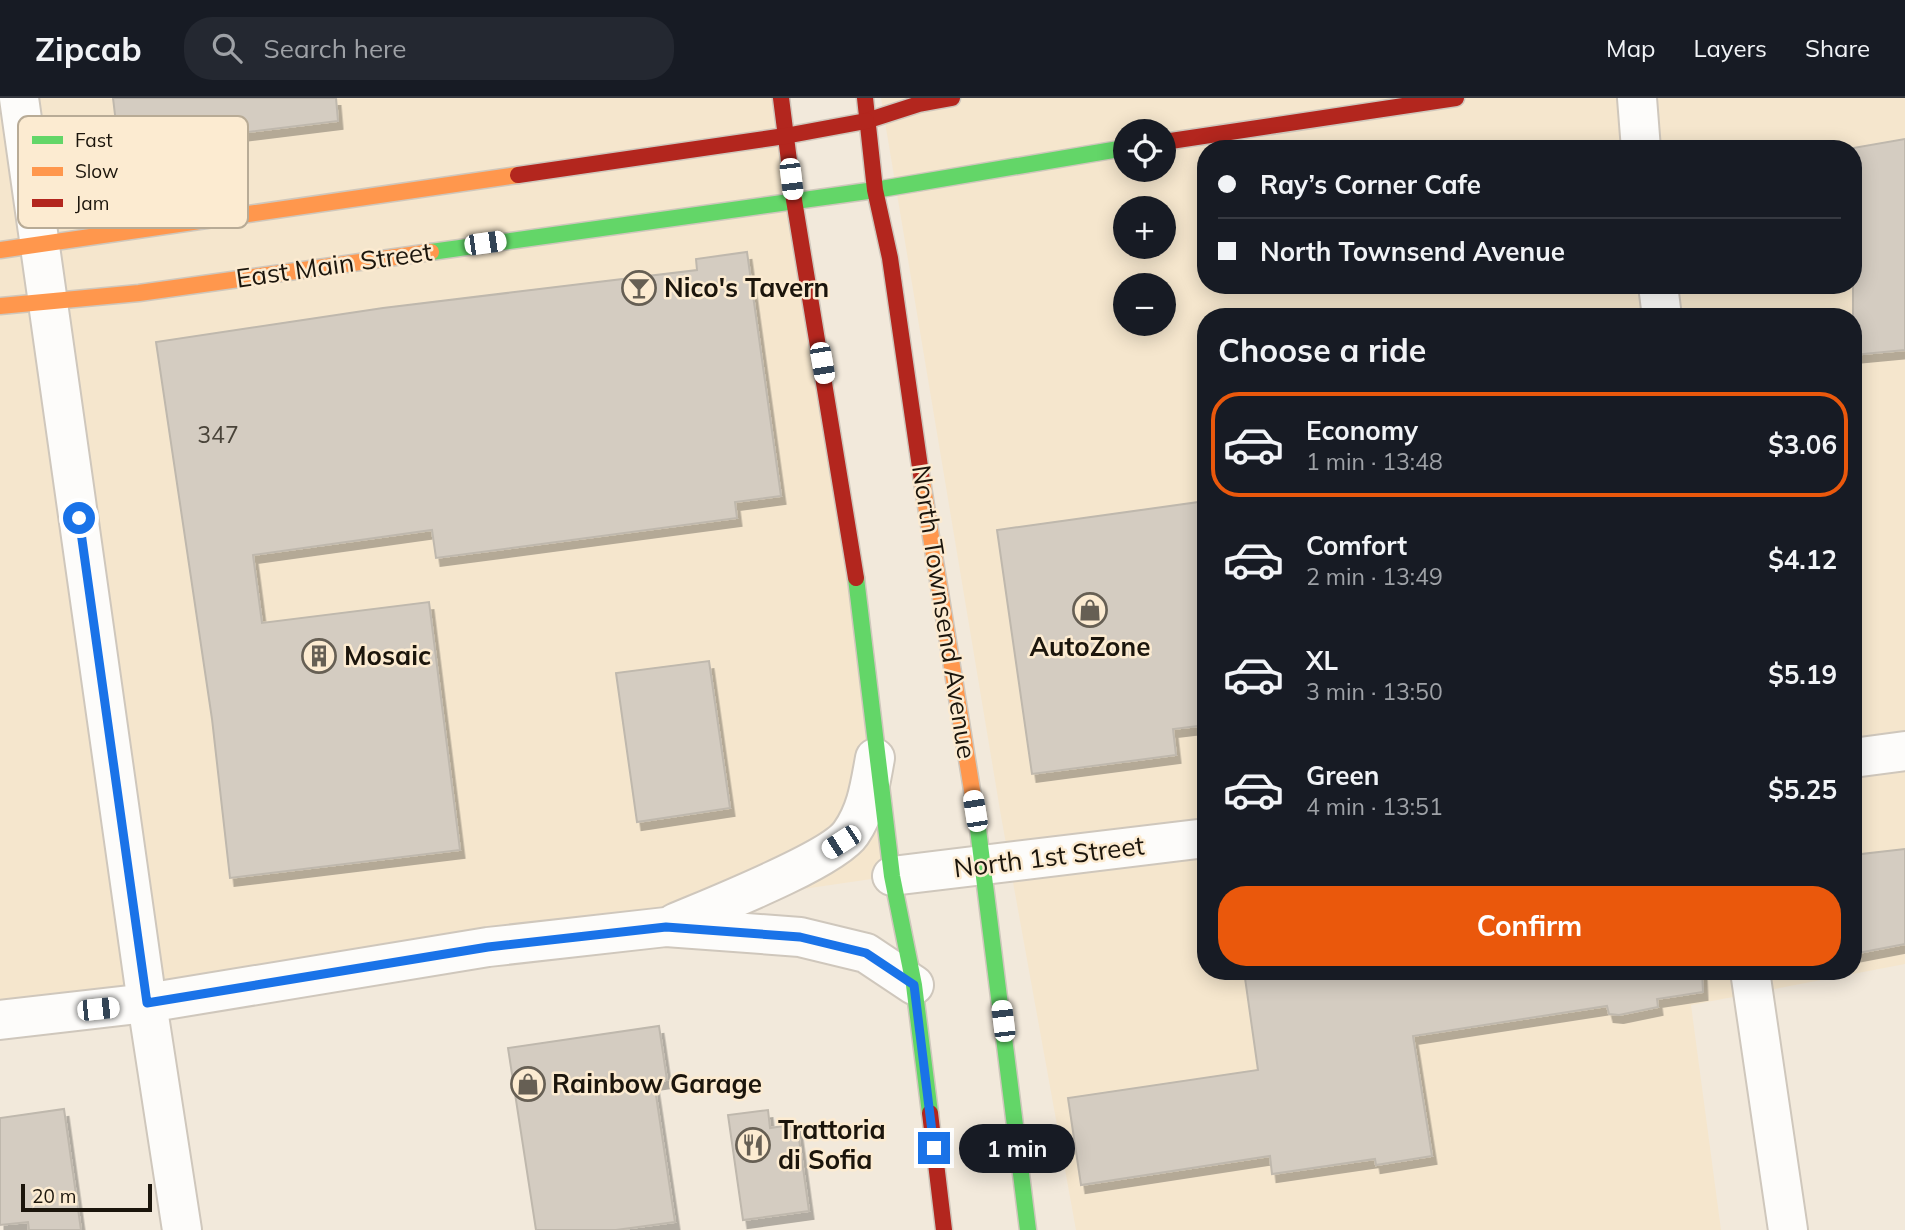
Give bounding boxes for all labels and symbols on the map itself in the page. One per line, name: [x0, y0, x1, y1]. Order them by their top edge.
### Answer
legend: [18, 116, 248, 228]
text: Fast: [75, 128, 113, 152]
car: [779, 157, 804, 201]
text: Slow: [75, 159, 119, 183]
text: Jam: [75, 191, 109, 215]
car: [463, 230, 508, 256]
street label: East Main Street: [234, 234, 434, 295]
bar icon: Nico's Tavern: [620, 269, 658, 307]
place label: Nico's Tavern: [664, 271, 829, 304]
car: [809, 340, 836, 386]
house number: 347: [197, 420, 239, 449]
street label: North Townsend Avenue: [905, 463, 984, 761]
route start: [63, 502, 95, 534]
shop icon: AutoZone: [1071, 591, 1109, 629]
place label: AutoZone: [1030, 630, 1150, 663]
building icon: Mosaic: [300, 637, 338, 675]
place label: Mosaic: [344, 639, 431, 672]
car: [962, 789, 989, 833]
car: [818, 822, 865, 862]
street label: North 1st Street: [952, 828, 1146, 885]
car: [77, 996, 120, 1022]
car: [991, 999, 1016, 1043]
shop icon: Rainbow Garage: [509, 1065, 547, 1103]
place label: Rainbow Garage: [552, 1067, 762, 1100]
place label: Trattoria di Sofia: [778, 1113, 886, 1176]
callout: 1 min: [958, 1124, 1074, 1172]
restaurant icon: Trattoria di Sofia: [734, 1126, 772, 1164]
route end: [918, 1132, 950, 1164]
scale bar: [21, 1181, 152, 1213]

